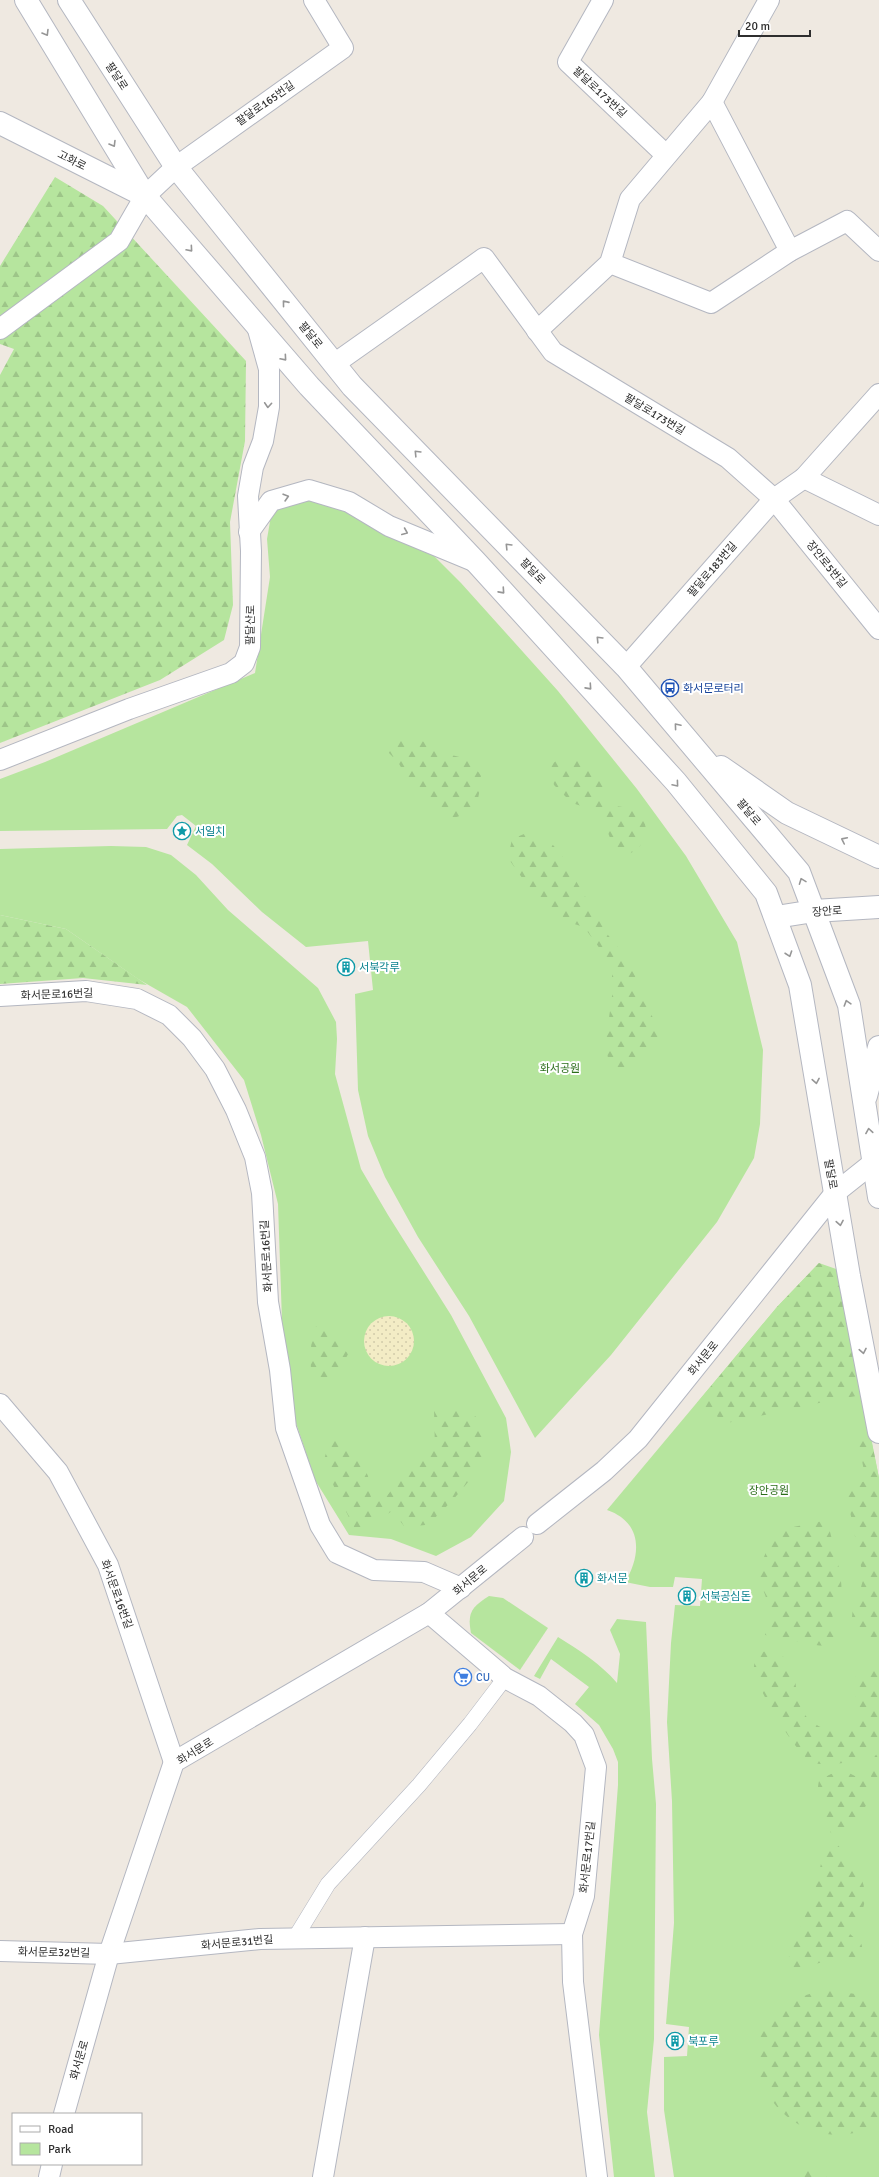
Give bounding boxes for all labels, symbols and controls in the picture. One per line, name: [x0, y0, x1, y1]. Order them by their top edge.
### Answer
scale bar: [739, 12, 810, 38]
text: 20 m: [745, 19, 770, 34]
one-way arrow: [41, 29, 48, 36]
street label: 팔달로: [103, 60, 130, 93]
street label: 팔달로173번길: [570, 64, 629, 120]
street label: 팔달로165번길: [234, 78, 297, 128]
one-way arrow: [109, 140, 116, 147]
street label: 고화로: [55, 148, 88, 173]
one-way arrow: [186, 244, 193, 251]
one-way arrow: [283, 301, 290, 308]
street label: 팔달로: [296, 319, 325, 351]
one-way arrow: [280, 353, 287, 360]
street label: 팔달로173번길: [622, 391, 687, 438]
one-way arrow: [264, 402, 273, 408]
one-way arrow: [414, 450, 422, 458]
one-way arrow: [282, 493, 289, 502]
one-way arrow: [401, 528, 408, 536]
street label: 장안로5번길: [804, 538, 849, 590]
street label: 팔달로183번길: [685, 539, 740, 599]
one-way arrow: [505, 543, 513, 551]
street label: 팔달로: [517, 556, 548, 587]
one-way arrow: [497, 586, 504, 594]
street label: 팔달산로: [244, 605, 257, 645]
one-way arrow: [596, 636, 604, 644]
bus stop icon: 화서문로터리: [660, 678, 680, 698]
one-way arrow: [584, 682, 592, 690]
place label: 화서문로터리: [683, 682, 744, 695]
one-way arrow: [674, 723, 681, 730]
one-way arrow: [672, 779, 679, 786]
street label: 팔달로: [734, 797, 763, 828]
place icon: 서일치: [172, 821, 192, 841]
place label: 서일치: [195, 825, 225, 838]
one-way arrow: [841, 837, 848, 845]
one-way arrow: [799, 877, 807, 884]
street label: 장안로: [811, 904, 843, 919]
one-way arrow: [784, 950, 793, 957]
building icon: 서북각루: [336, 957, 356, 977]
place label: 서북각루: [359, 961, 399, 974]
street label: 화서문로16번길: [21, 987, 94, 1002]
one-way arrow: [843, 999, 852, 1006]
park label: 화서공원: [540, 1062, 580, 1075]
one-way arrow: [811, 1078, 820, 1084]
one-way arrow: [865, 1128, 874, 1134]
street label: 팔달로: [821, 1158, 840, 1190]
street label: 화서문로16번길: [258, 1219, 275, 1293]
one-way arrow: [835, 1220, 844, 1226]
street label: 화서문로: [686, 1338, 721, 1378]
one-way arrow: [859, 1347, 867, 1354]
park label: 장안공원: [749, 1484, 789, 1497]
street label: 화서문로16번길: [98, 1558, 135, 1631]
street label: 화서문로: [451, 1562, 490, 1598]
building icon: 화서문: [574, 1568, 594, 1588]
place label: 화서문: [597, 1572, 627, 1585]
building icon: 서북공심돈: [677, 1586, 697, 1606]
place label: 서북공심돈: [700, 1590, 751, 1603]
supermarket icon: CU: [453, 1667, 473, 1687]
place label: CU: [476, 1671, 490, 1684]
street label: 화서문로: [175, 1735, 216, 1768]
street label: 화서문로17번길: [577, 1820, 598, 1894]
street label: 화서문로31번길: [200, 1933, 274, 1952]
street label: 화서문로32번길: [18, 1945, 90, 1960]
building icon: 북포루: [665, 2031, 685, 2051]
place label: 북포루: [688, 2035, 718, 2048]
street label: 화서문로: [68, 2039, 91, 2081]
legend: [12, 2113, 142, 2165]
text: Road: [48, 2122, 74, 2137]
text: Park: [48, 2142, 71, 2157]

